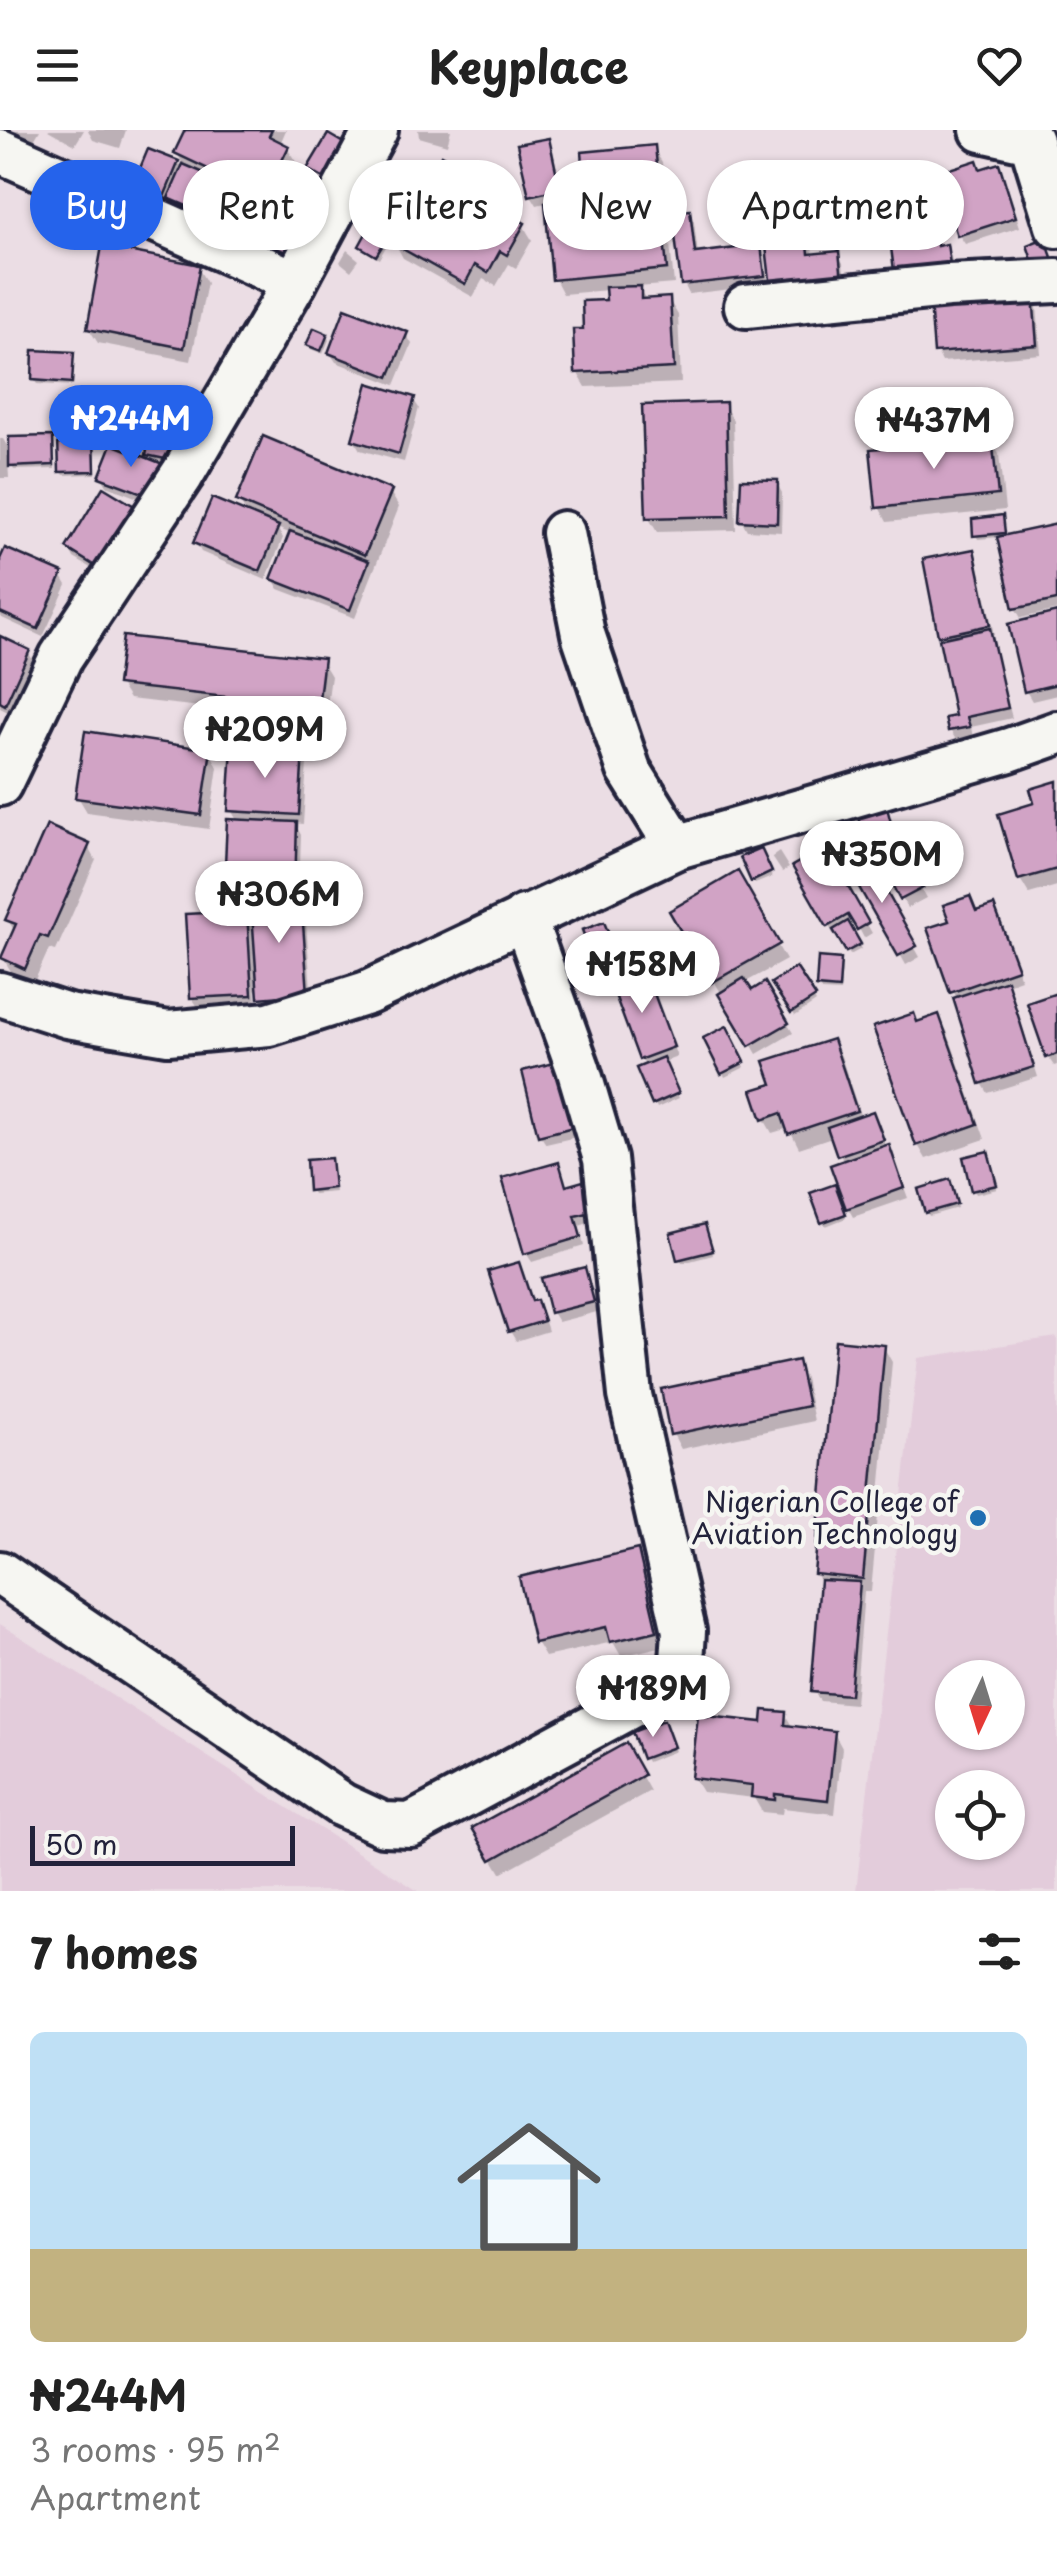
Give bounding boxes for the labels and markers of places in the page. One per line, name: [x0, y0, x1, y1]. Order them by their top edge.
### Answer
pin: ₦244M: [61, 385, 201, 470]
pin: ₦437M: [864, 387, 1004, 472]
pin: ₦209M: [195, 696, 335, 781]
pin: ₦350M: [812, 821, 952, 906]
pin: ₦306M: [209, 861, 349, 946]
pin: ₦158M: [572, 931, 712, 1016]
place label: Nigerian College of Aviation Technology: [691, 1479, 960, 1554]
marker: Nigerian College of Aviation Technology: [967, 1507, 989, 1529]
pin: ₦189M: [583, 1655, 723, 1740]

